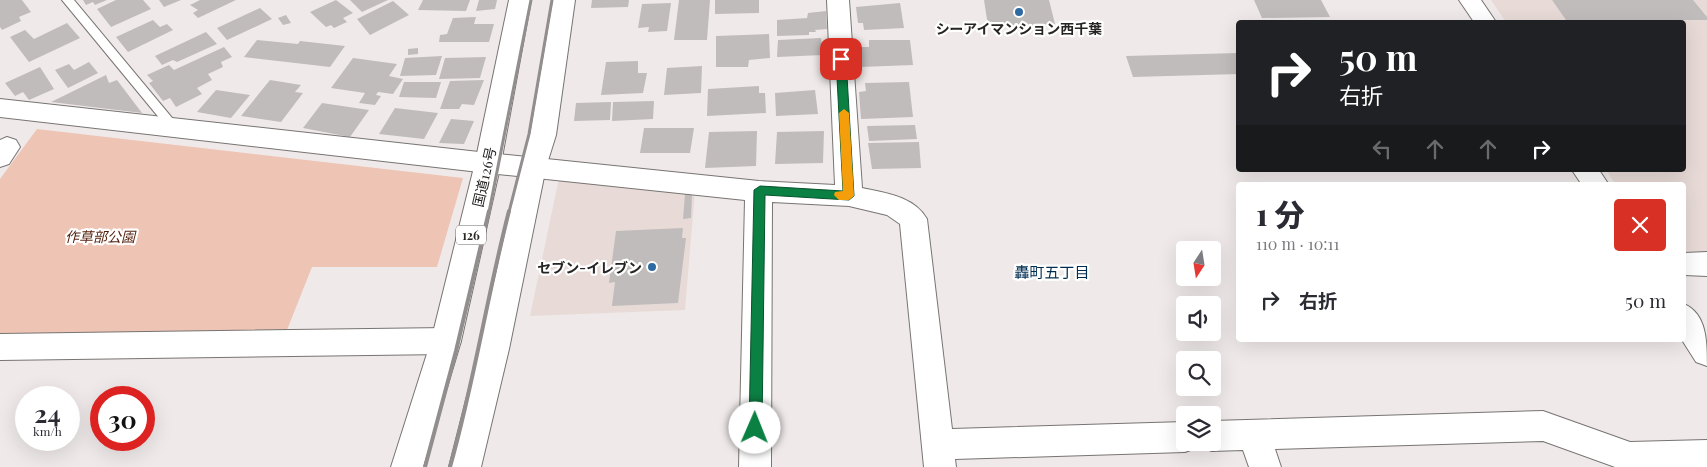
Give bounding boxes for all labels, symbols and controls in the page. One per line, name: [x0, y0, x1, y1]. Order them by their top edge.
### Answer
marker: シーアイマンション西千葉: [1013, 6, 1025, 18]
place label: シーアイマンション西千葉: [936, 19, 1102, 38]
text: 50 m: [1339, 33, 1417, 80]
pin: [820, 38, 862, 80]
icon: right: [1256, 40, 1321, 105]
icon: arrive: [827, 45, 855, 73]
text: 右折: [1339, 80, 1383, 110]
icon: left: [1368, 135, 1396, 163]
icon: ahead: [1421, 135, 1449, 163]
icon: ahead: [1474, 135, 1502, 163]
icon: right: [1527, 135, 1555, 163]
street label: 国道126号: [468, 145, 500, 209]
text: 1 分: [1256, 194, 1304, 234]
button: close: [1614, 199, 1666, 251]
road number: 126: [456, 226, 486, 244]
park label: 作草部公園: [65, 227, 137, 246]
text: 110 m · 10:11: [1256, 233, 1339, 254]
north arrow: [1176, 241, 1221, 286]
map controls: [1176, 241, 1221, 451]
place label: セブン-イレブン: [537, 258, 642, 277]
marker: セブン-イレブン: [646, 261, 658, 273]
district label: 轟町五丁目: [1014, 262, 1090, 282]
icon: right: [1256, 286, 1284, 314]
text: 右折: [1299, 287, 1337, 313]
text: 50 m: [1625, 287, 1666, 313]
button: sound: [1176, 296, 1221, 341]
button: search: [1176, 351, 1221, 396]
speed limit sign: 30: [90, 386, 155, 451]
text: 24: [34, 396, 61, 429]
position arrow: [728, 401, 780, 453]
button: layers: [1176, 406, 1221, 451]
text: km/h: [33, 423, 62, 439]

